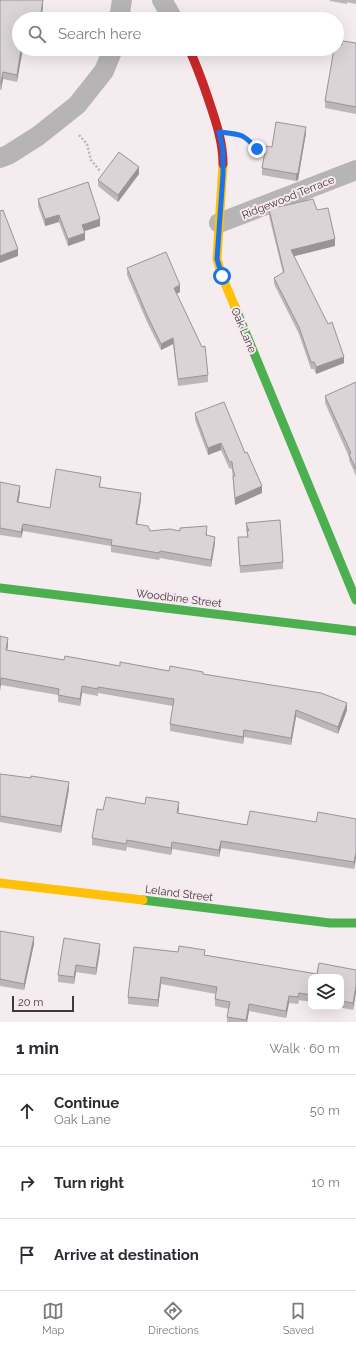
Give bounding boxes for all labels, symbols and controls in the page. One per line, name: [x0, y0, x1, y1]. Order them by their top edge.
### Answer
search box: [12, 12, 344, 56]
icon: search: [26, 23, 48, 45]
text: Search here: [58, 25, 141, 43]
route end: [248, 140, 266, 158]
street label: Ridgewood Terrace: [240, 173, 337, 222]
route start: [213, 267, 231, 285]
street label: Oak Lane: [228, 305, 259, 355]
street label: Woodbine Street: [135, 587, 223, 610]
street label: Leland Street: [144, 883, 214, 904]
map controls: [308, 974, 344, 1010]
button: layers: [308, 974, 344, 1010]
scale bar: [12, 994, 74, 1013]
text: 20 m: [18, 996, 43, 1009]
text: 1 min: [16, 1038, 59, 1058]
text: Walk · 60 m: [269, 1041, 340, 1056]
text: Continue: [54, 1094, 119, 1112]
icon: ahead: [16, 1100, 38, 1122]
text: 50 m: [310, 1103, 340, 1118]
text: Oak Lane: [54, 1112, 111, 1127]
icon: right: [16, 1172, 38, 1194]
text: Turn right: [54, 1174, 124, 1192]
text: 10 m: [311, 1175, 340, 1190]
icon: arrive: [16, 1244, 38, 1266]
text: Arrive at destination: [54, 1246, 199, 1264]
tab: Map: [42, 1300, 64, 1337]
tab: Directions: [148, 1300, 199, 1337]
tab: Saved: [283, 1300, 314, 1337]

